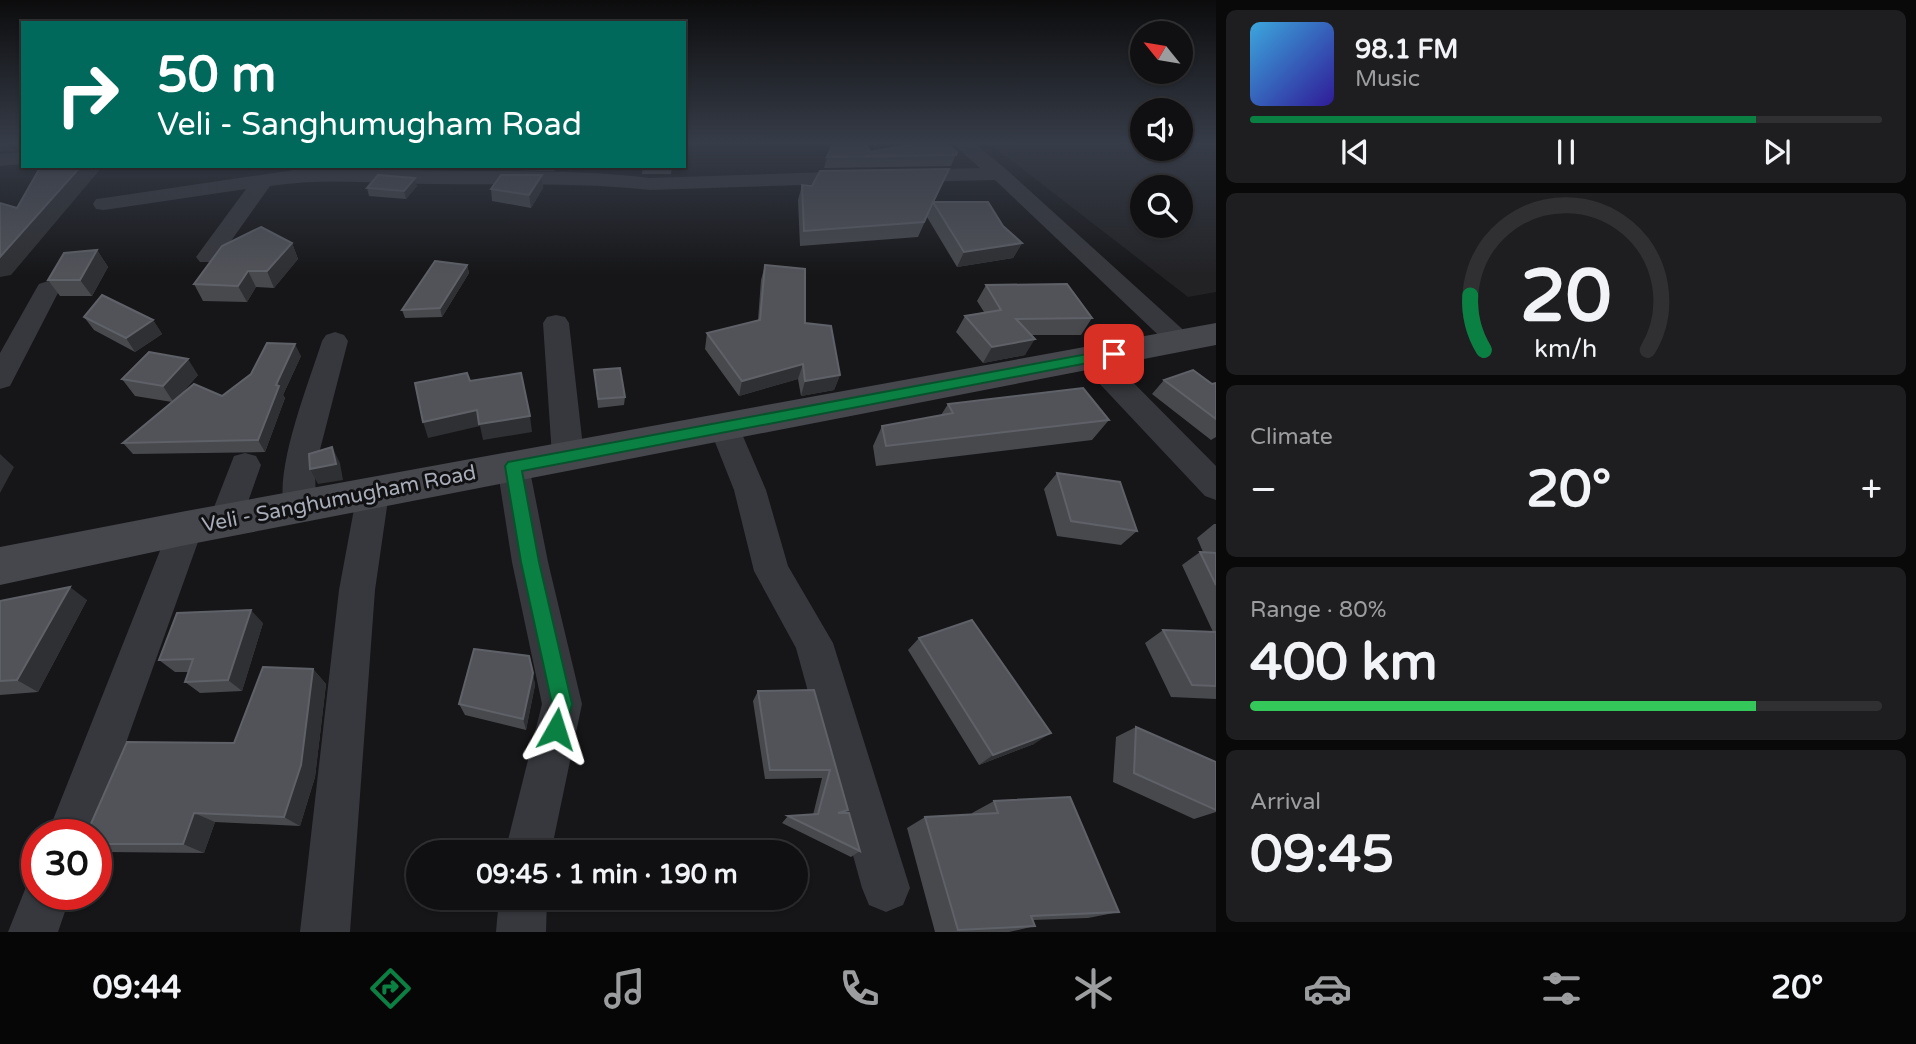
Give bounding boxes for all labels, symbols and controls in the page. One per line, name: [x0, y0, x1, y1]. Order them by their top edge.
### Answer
north arrow: [1130, 21, 1194, 84]
map controls: [1130, 21, 1193, 238]
text: 98.1 FM: [1355, 34, 1458, 65]
text: 50 m: [157, 46, 276, 105]
icon: right: [42, 49, 133, 140]
text: Music: [1355, 65, 1420, 93]
button: sound: [1130, 98, 1193, 161]
text: Veli - Sanghumugham Road: [157, 106, 582, 144]
icon: previous: [1336, 133, 1374, 171]
icon: pause: [1547, 133, 1585, 171]
icon: next: [1758, 133, 1796, 171]
button: search: [1130, 175, 1193, 238]
text: 20: [1520, 253, 1612, 341]
pin: [1084, 324, 1144, 384]
text: km/h: [1535, 333, 1597, 363]
icon: arrive: [1095, 335, 1133, 373]
text: Climate: [1250, 423, 1333, 451]
text: 20°: [1526, 458, 1611, 521]
street label: Veli - Sanghumugham Road: [200, 460, 478, 538]
text: −: [1250, 467, 1277, 513]
text: +: [1861, 467, 1882, 513]
text: Range · 80%: [1250, 596, 1386, 624]
text: 400 km: [1250, 631, 1438, 694]
position arrow: [519, 692, 593, 766]
text: Arrival: [1250, 788, 1321, 816]
speed limit sign: 30: [21, 819, 112, 910]
text: 09:45: [1250, 823, 1394, 886]
text: 09:45 · 1 min · 190 m: [476, 859, 738, 890]
icon: directions: [366, 964, 415, 1013]
icon: music: [600, 964, 649, 1013]
icon: phone: [835, 964, 884, 1013]
icon: climate: [1069, 964, 1118, 1013]
icon: car: [1303, 964, 1352, 1013]
icon: filters: [1537, 964, 1586, 1013]
text: 09:44: [93, 969, 181, 1007]
text: 20°: [1771, 969, 1823, 1007]

